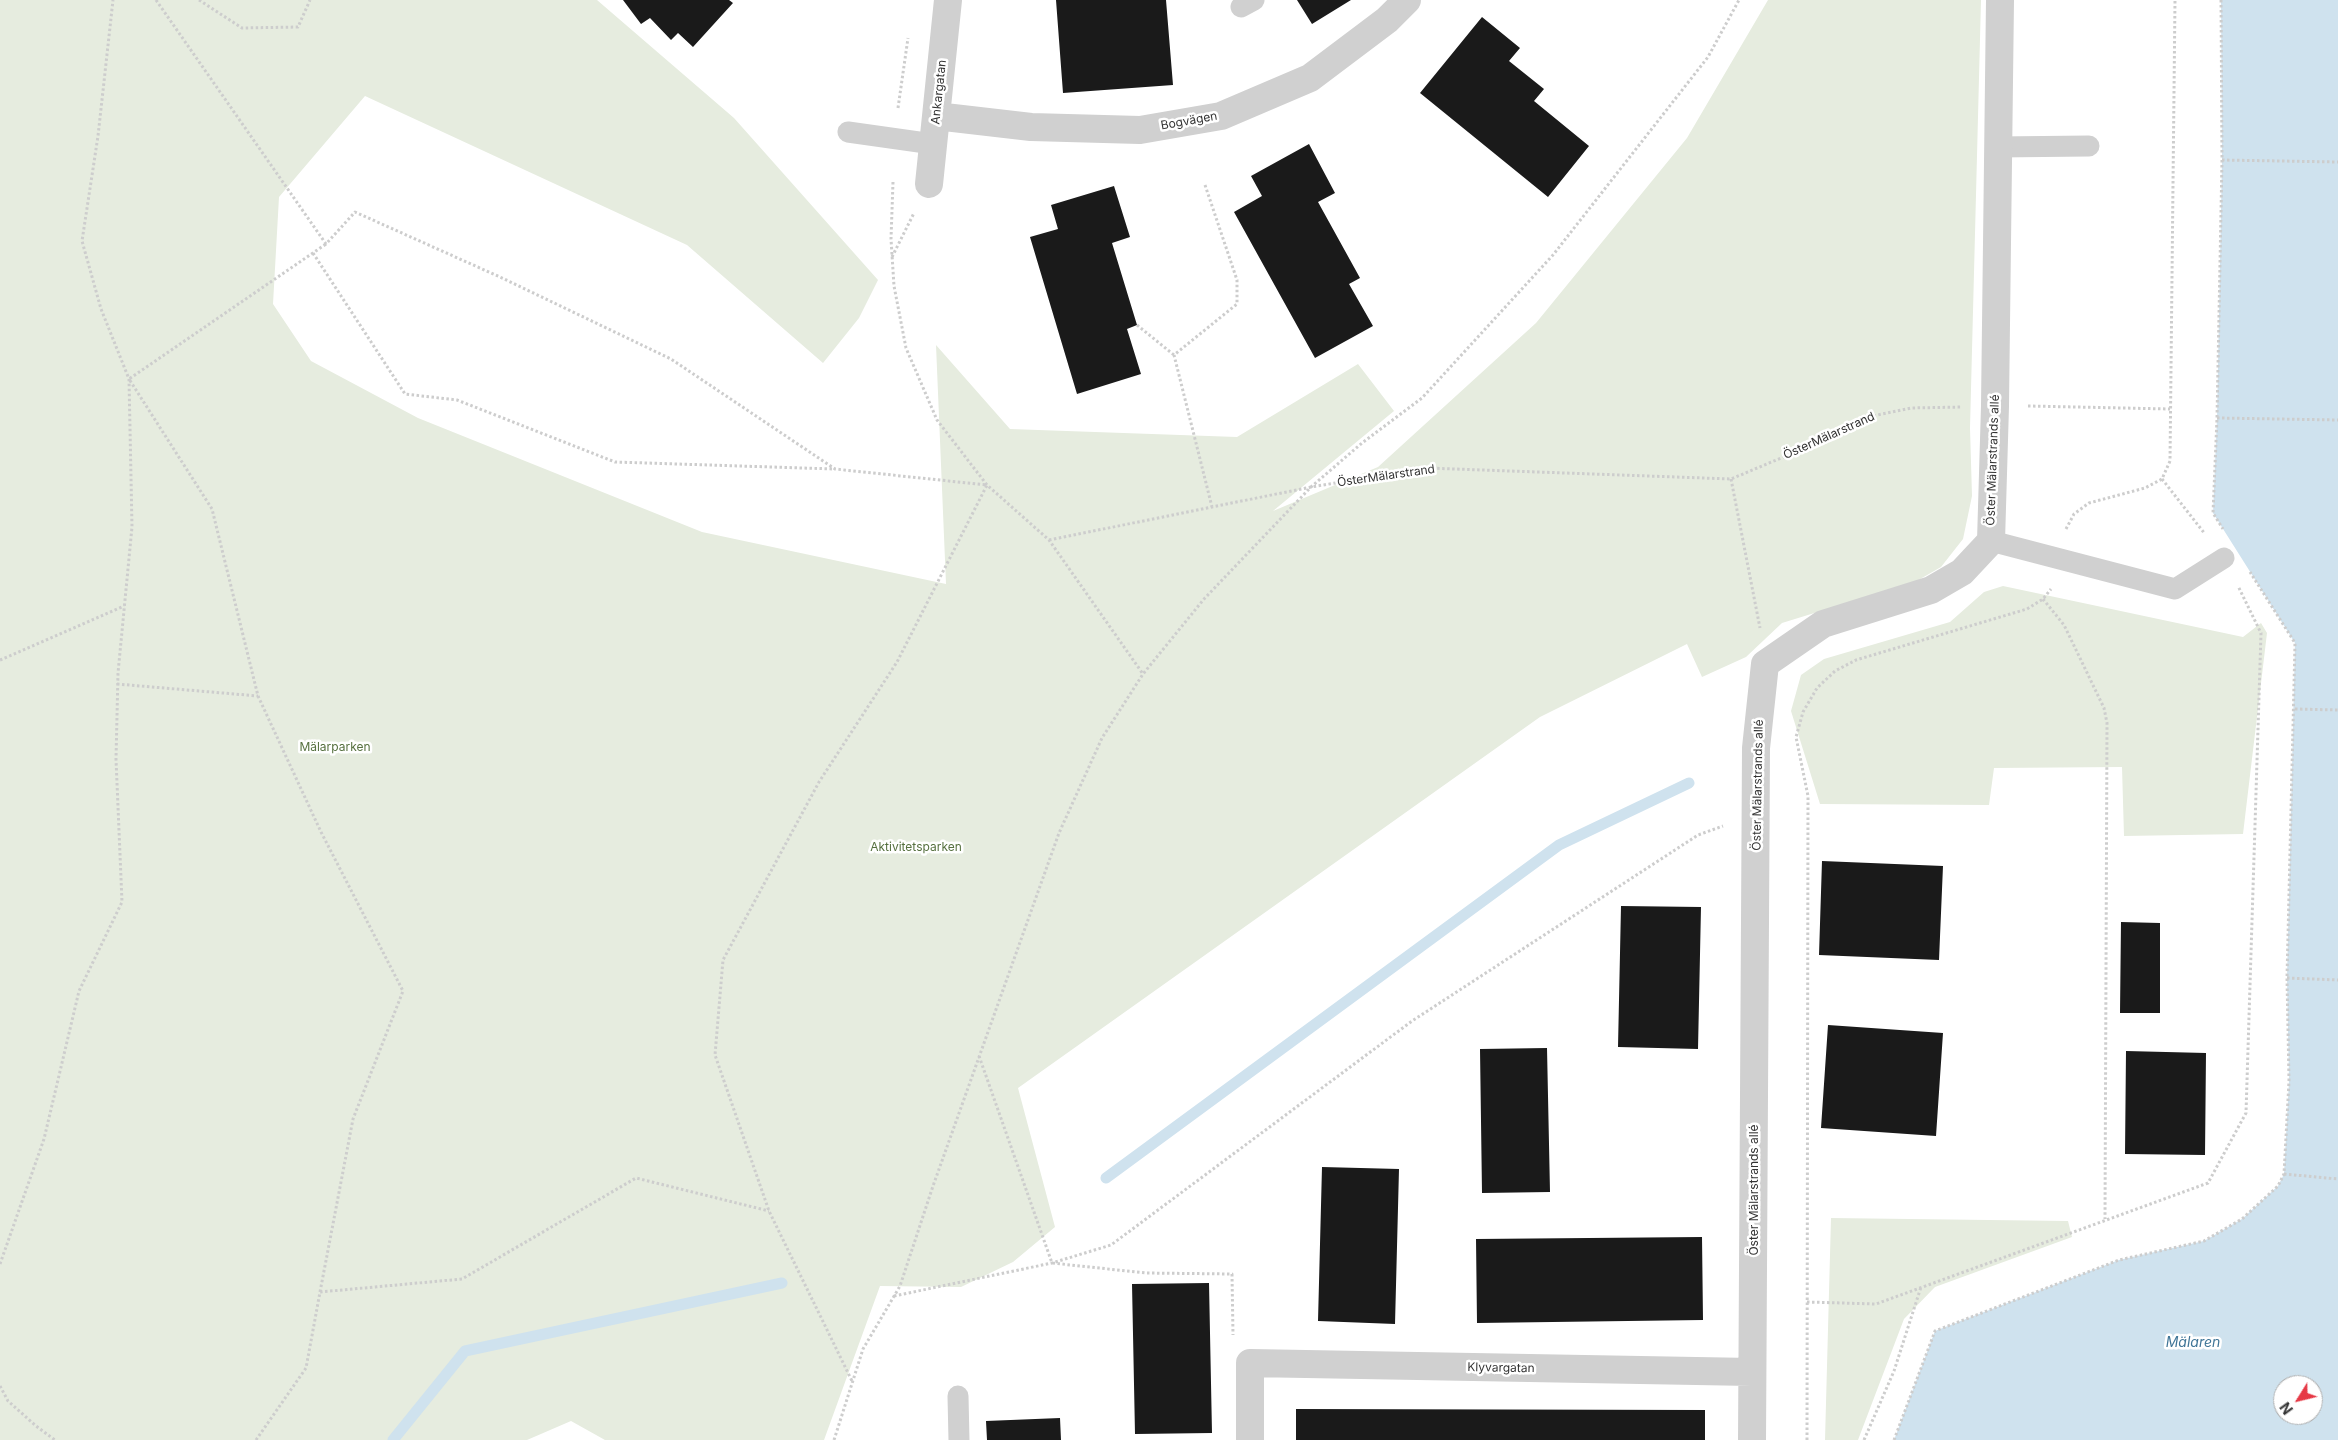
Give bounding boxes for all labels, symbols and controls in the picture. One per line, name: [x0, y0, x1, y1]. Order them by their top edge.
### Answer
street label: Ankargatan: [928, 59, 950, 125]
street label: Bogvägen: [1160, 109, 1218, 133]
street label: Öster Mälarstrands allé: [1984, 394, 2002, 526]
street label: ÖsterMälarstrand: [1781, 409, 1877, 463]
street label: ÖsterMälarstrand: [1336, 462, 1436, 490]
street label: Öster Mälarstrands allé: [1750, 719, 1766, 851]
park label: Mälarparken: [299, 740, 371, 754]
park label: Aktivitetsparken: [870, 840, 962, 854]
street label: Öster Mälarstrands allé: [1747, 1124, 1761, 1256]
water label: Mälaren: [2166, 1335, 2220, 1351]
street label: Klyvargatan: [1467, 1360, 1535, 1376]
north arrow: [2273, 1375, 2323, 1425]
text: N: [2276, 1399, 2296, 1418]

